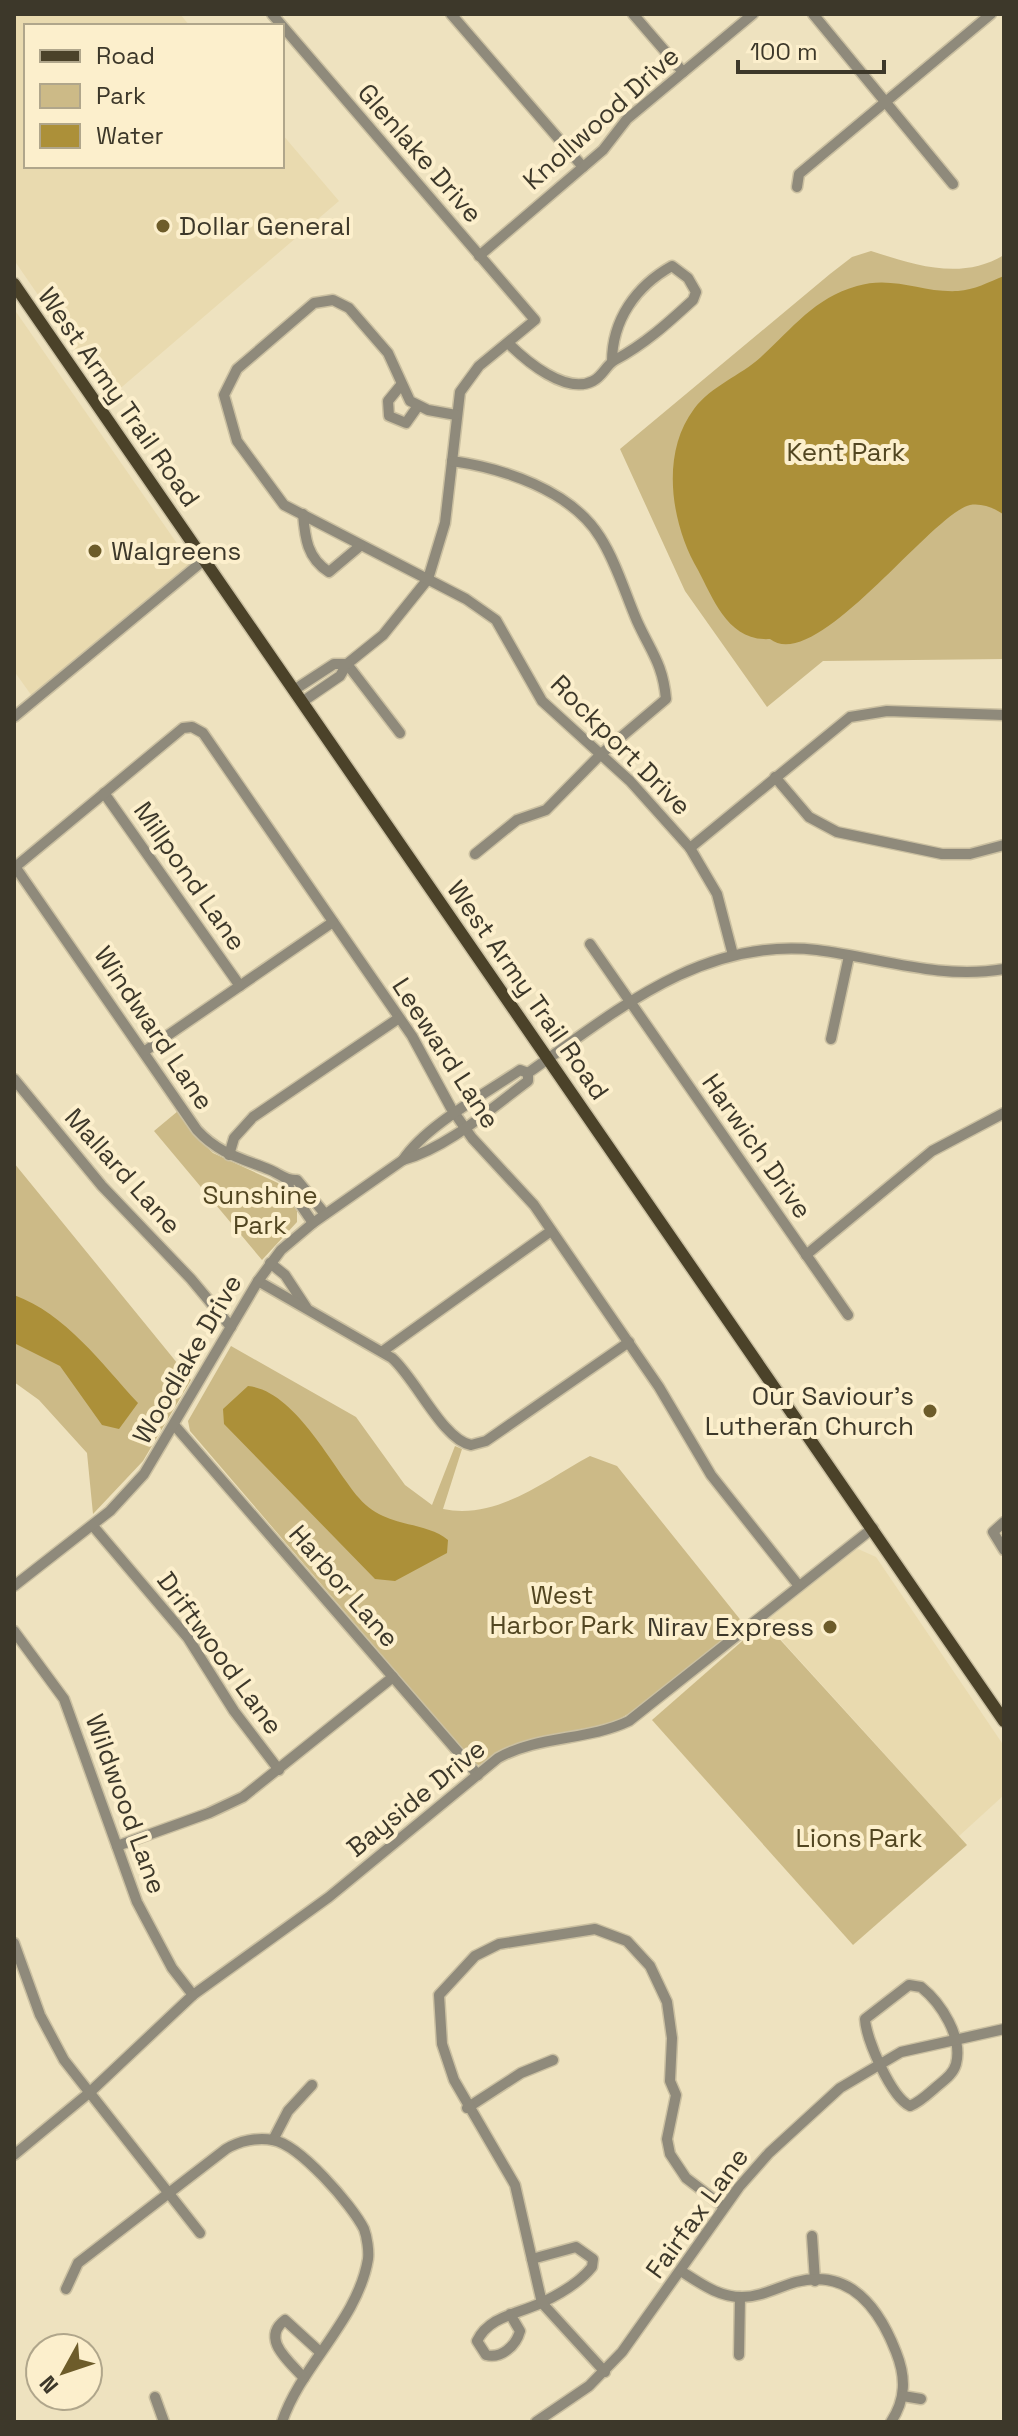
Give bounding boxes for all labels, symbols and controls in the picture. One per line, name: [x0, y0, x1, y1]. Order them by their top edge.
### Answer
legend: [24, 24, 284, 168]
scale bar: [738, 24, 884, 74]
text: 100 m: [750, 36, 818, 67]
street label: Knollwood Drive: [516, 39, 686, 197]
text: Road: [96, 40, 155, 71]
street label: Glenlake Drive: [350, 76, 490, 230]
text: Park: [96, 80, 146, 111]
text: Water: [96, 120, 164, 151]
place label: Dollar General: [179, 209, 351, 243]
marker: Dollar General: [154, 217, 172, 235]
street label: West Army Trail Road: [30, 281, 208, 513]
park label: Kent Park: [786, 435, 906, 469]
place label: Walgreens: [111, 534, 241, 568]
marker: Walgreens: [86, 542, 104, 560]
street label: Rockport Drive: [543, 667, 699, 823]
street label: Millpond Lane: [126, 795, 254, 957]
street label: West Army Trail Road: [439, 874, 617, 1106]
street label: Windward Lane: [87, 939, 221, 1117]
street label: Leeward Lane: [385, 971, 507, 1135]
street label: Harwich Drive: [694, 1067, 820, 1225]
street label: Mallard Lane: [57, 1101, 189, 1241]
park label: Sunshine Park: [202, 1178, 318, 1242]
street label: Woodlake Drive: [125, 1268, 249, 1450]
place label: Our Saviour's Lutheran Church: [705, 1379, 914, 1443]
marker: Our Saviour's Lutheran Church: [921, 1402, 939, 1420]
street label: Harbor Lane: [281, 1518, 407, 1654]
street label: Driftwood Lane: [150, 1565, 290, 1741]
park label: West Harbor Park: [489, 1578, 635, 1642]
place label: Nirav Express: [647, 1610, 814, 1644]
marker: Nirav Express: [821, 1618, 839, 1636]
street label: Wildwood Lane: [78, 1709, 174, 1899]
street label: Bayside Drive: [340, 1732, 492, 1864]
park label: Lions Park: [795, 1821, 923, 1855]
street label: Fairfax Lane: [638, 2141, 756, 2285]
north arrow: [24, 2332, 104, 2412]
text: N: [33, 2370, 64, 2400]

